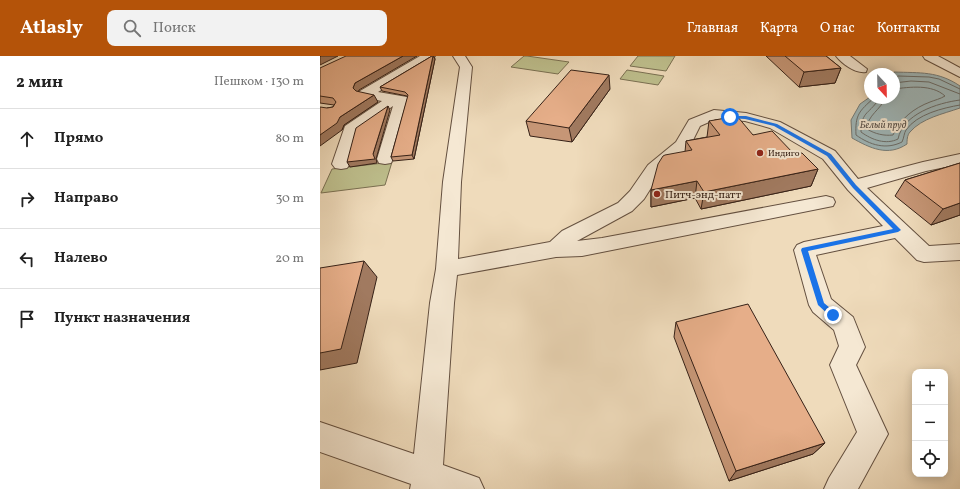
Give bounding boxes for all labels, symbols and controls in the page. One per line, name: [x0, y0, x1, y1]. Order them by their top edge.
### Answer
search box: [107, 10, 387, 46]
text: Atlasly: [20, 15, 83, 41]
icon: search: [121, 17, 143, 39]
text: Поиск: [153, 18, 196, 39]
text: Главная: [687, 19, 738, 38]
text: Карта: [760, 19, 798, 38]
text: О нас: [820, 19, 855, 38]
text: Контакты: [877, 19, 940, 38]
north arrow: [864, 68, 900, 104]
text: 2 мин: [16, 71, 63, 94]
text: Пешком · 130 m: [214, 73, 304, 91]
route start: [721, 108, 739, 126]
water label: Белый пруд: [860, 118, 907, 132]
icon: ahead: [16, 128, 38, 150]
text: Прямо: [54, 128, 103, 149]
text: 80 m: [275, 130, 304, 148]
place label: Индиго: [768, 147, 800, 160]
marker: Индиго: [755, 148, 765, 158]
icon: right: [16, 188, 38, 210]
text: Направо: [54, 188, 118, 209]
place label: Питч-энд-патт: [665, 188, 741, 203]
marker: Питч-энд-патт: [652, 189, 662, 199]
text: 30 m: [276, 190, 304, 208]
icon: left: [16, 248, 38, 270]
text: Налево: [54, 248, 108, 269]
text: 20 m: [275, 250, 304, 268]
route end: [824, 306, 842, 324]
icon: arrive: [16, 308, 38, 330]
text: Пункт назначения: [54, 308, 190, 329]
map controls: [912, 369, 948, 477]
button: +: [912, 369, 948, 405]
button: −: [912, 405, 948, 441]
button: locate: [912, 441, 948, 477]

